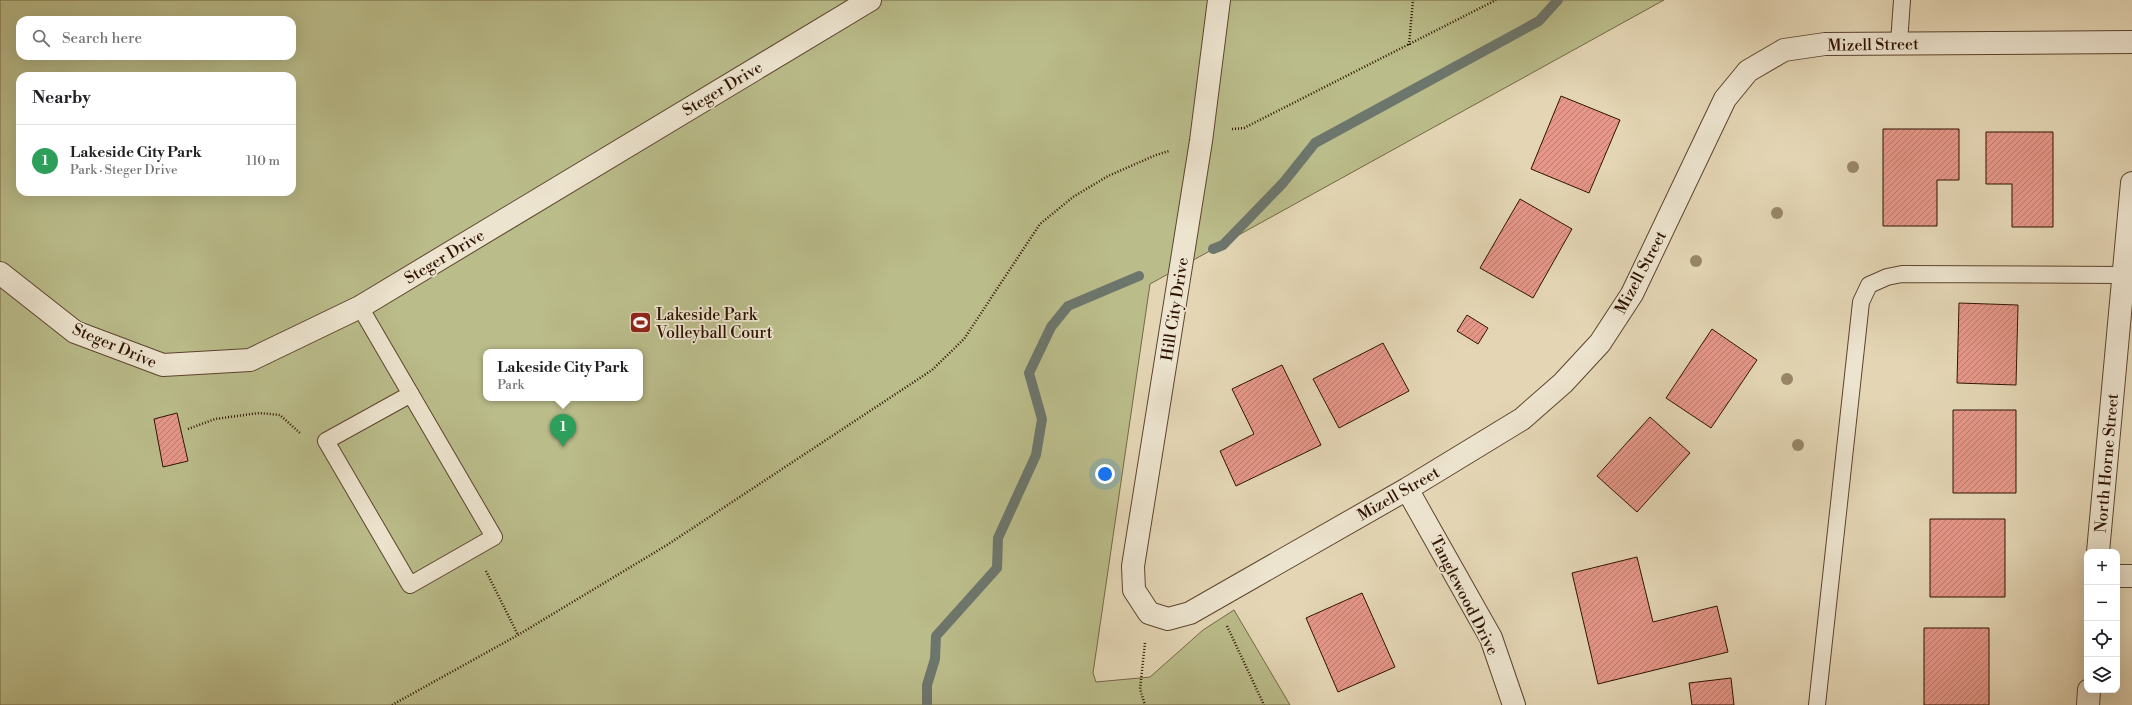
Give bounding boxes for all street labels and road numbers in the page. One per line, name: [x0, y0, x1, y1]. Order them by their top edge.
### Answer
street label: Mizell Street: [1827, 34, 1919, 56]
street label: Steger Drive: [679, 57, 766, 121]
street label: Steger Drive: [401, 225, 488, 289]
street label: Mizell Street: [1611, 227, 1671, 318]
street label: Hill City Drive: [1157, 256, 1193, 362]
street label: Steger Drive: [69, 319, 160, 373]
street label: North Horne Street: [2091, 392, 2123, 534]
street label: Mizell Street: [1354, 462, 1443, 525]
street label: Tanglewood Drive: [1425, 533, 1503, 658]

